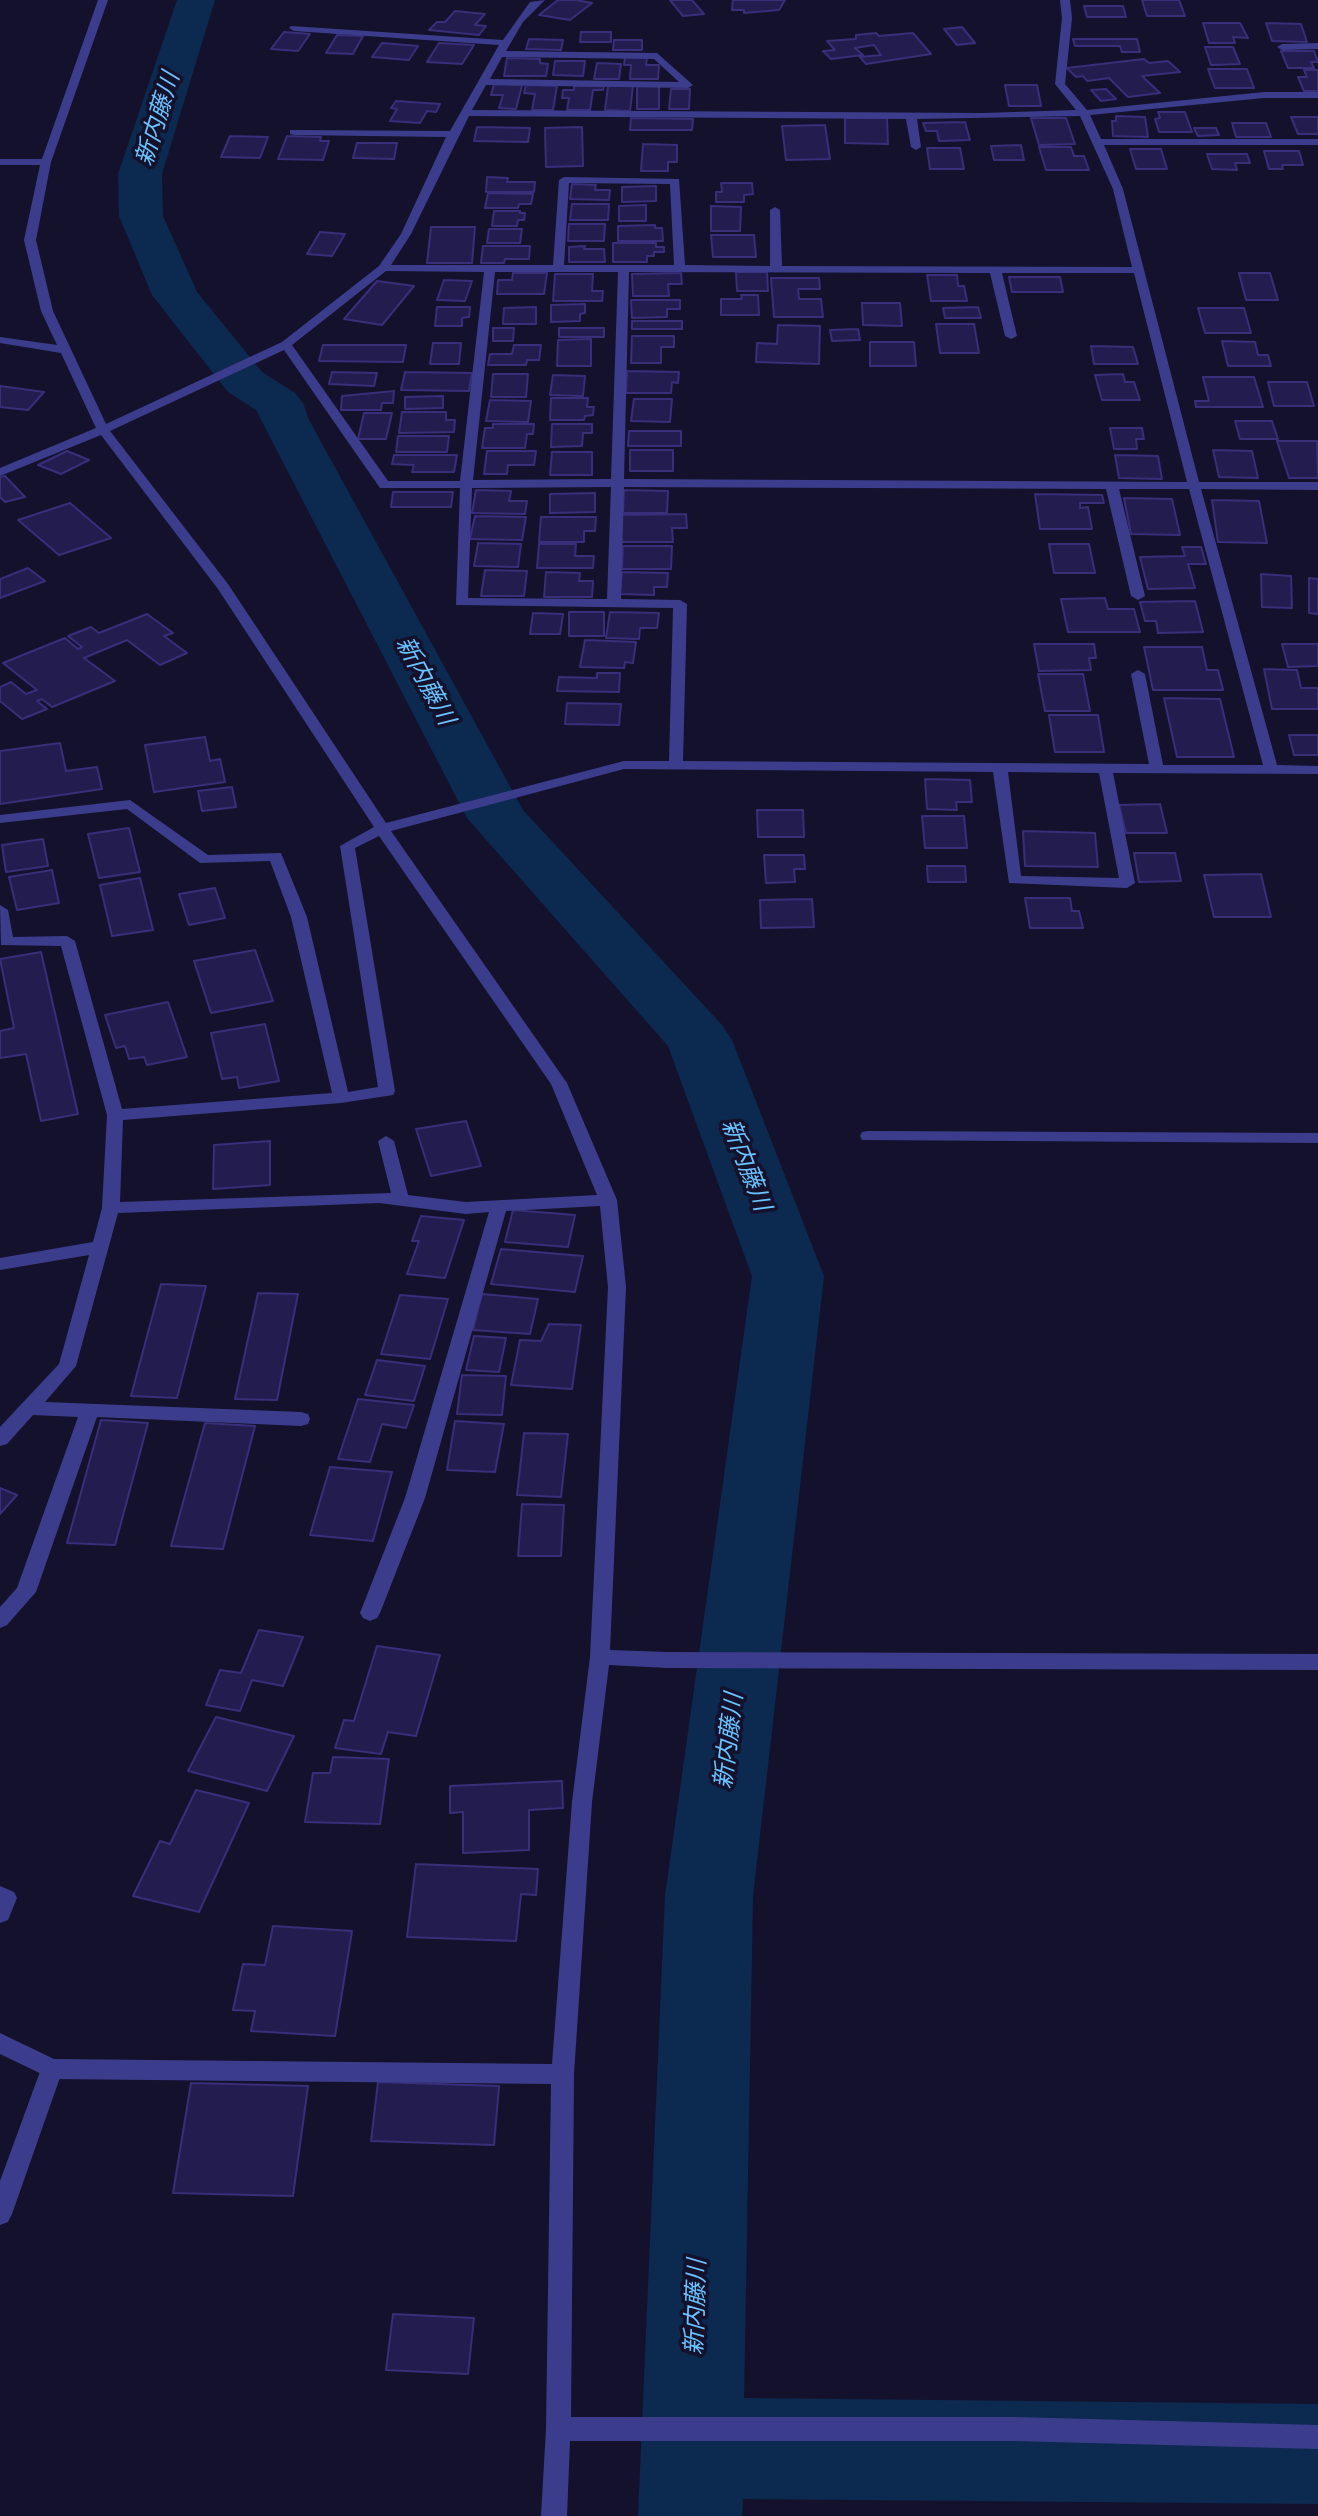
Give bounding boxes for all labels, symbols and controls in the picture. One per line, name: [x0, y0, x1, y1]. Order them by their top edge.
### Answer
water label: 新内藤川: [130, 69, 186, 169]
water label: 新内藤川: [390, 632, 460, 730]
water label: 新内藤川: [715, 1115, 777, 1215]
water label: 新内藤川: [709, 1692, 749, 1790]
water label: 新内藤川: [680, 2259, 712, 2355]

